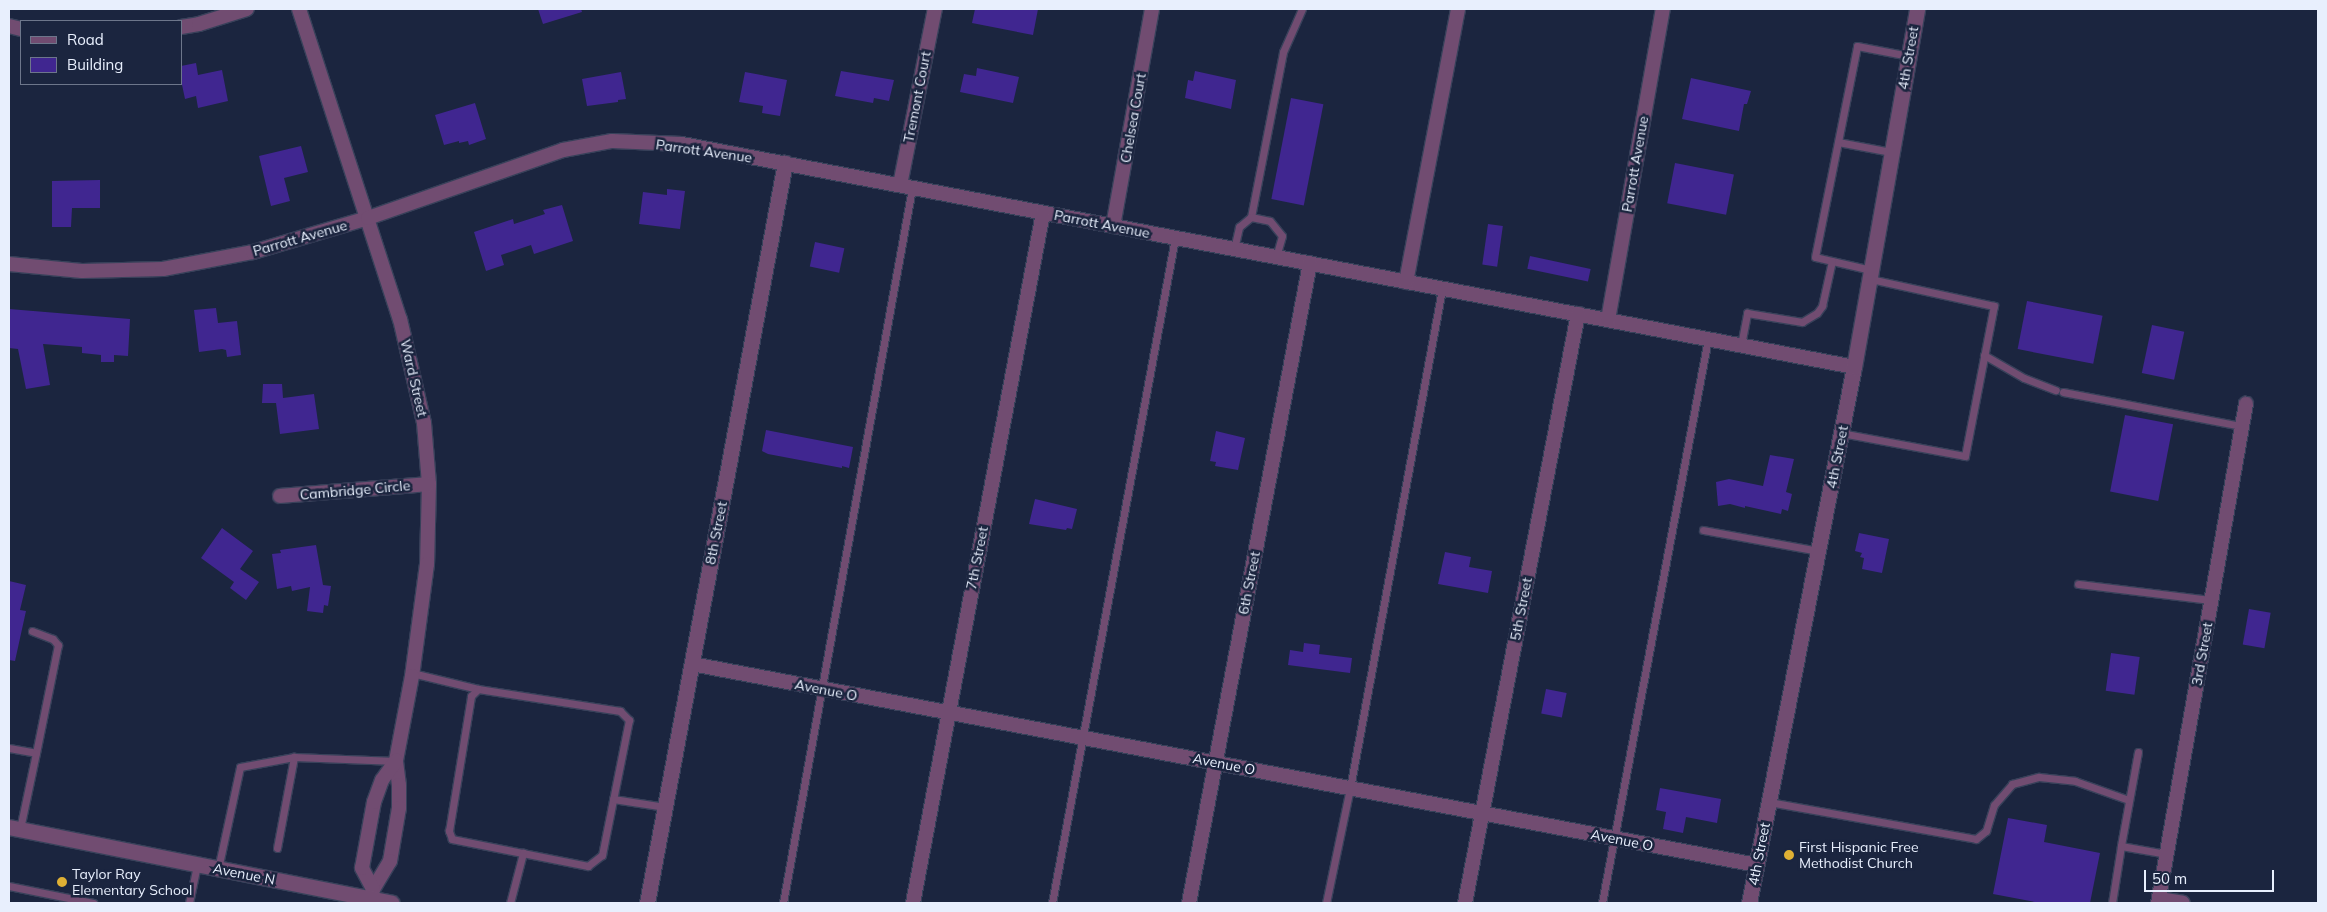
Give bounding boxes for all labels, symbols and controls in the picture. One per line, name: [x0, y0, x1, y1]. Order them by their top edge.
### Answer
legend: [20, 20, 182, 85]
street label: 4th Street: [1894, 25, 1922, 91]
text: Road: [67, 30, 104, 49]
street label: Tremont Court: [900, 50, 934, 144]
text: Building: [67, 55, 123, 74]
street label: Chelsea Court: [1117, 72, 1149, 164]
street label: Parrott Avenue: [1618, 115, 1652, 213]
street label: Parrott Avenue: [655, 136, 753, 166]
street label: Parrott Avenue: [1053, 206, 1151, 242]
street label: Parrott Avenue: [251, 217, 349, 259]
street label: Ward Street: [397, 338, 431, 418]
street label: 4th Street: [1823, 424, 1851, 490]
street label: Cambridge Circle: [299, 477, 411, 503]
street label: 8th Street: [702, 500, 730, 566]
street label: 7th Street: [963, 525, 991, 591]
street label: 6th Street: [1235, 550, 1263, 616]
street label: 5th Street: [1507, 576, 1535, 642]
street label: 3rd Street: [2188, 621, 2216, 687]
street label: Avenue O: [793, 676, 859, 704]
street label: Avenue O: [1191, 750, 1257, 778]
street label: 4th Street: [1745, 821, 1773, 887]
street label: Avenue O: [1589, 826, 1655, 854]
place label: First Hispanic Free Methodist Church: [1799, 839, 1919, 872]
marker: First Hispanic Free Methodist Church: [1783, 849, 1795, 861]
street label: Avenue N: [212, 860, 276, 888]
scale bar: [2147, 860, 2277, 892]
place label: Taylor Ray Elementary School: [72, 866, 192, 899]
text: 50 m: [2152, 869, 2187, 888]
marker: Taylor Ray Elementary School: [56, 876, 68, 888]

